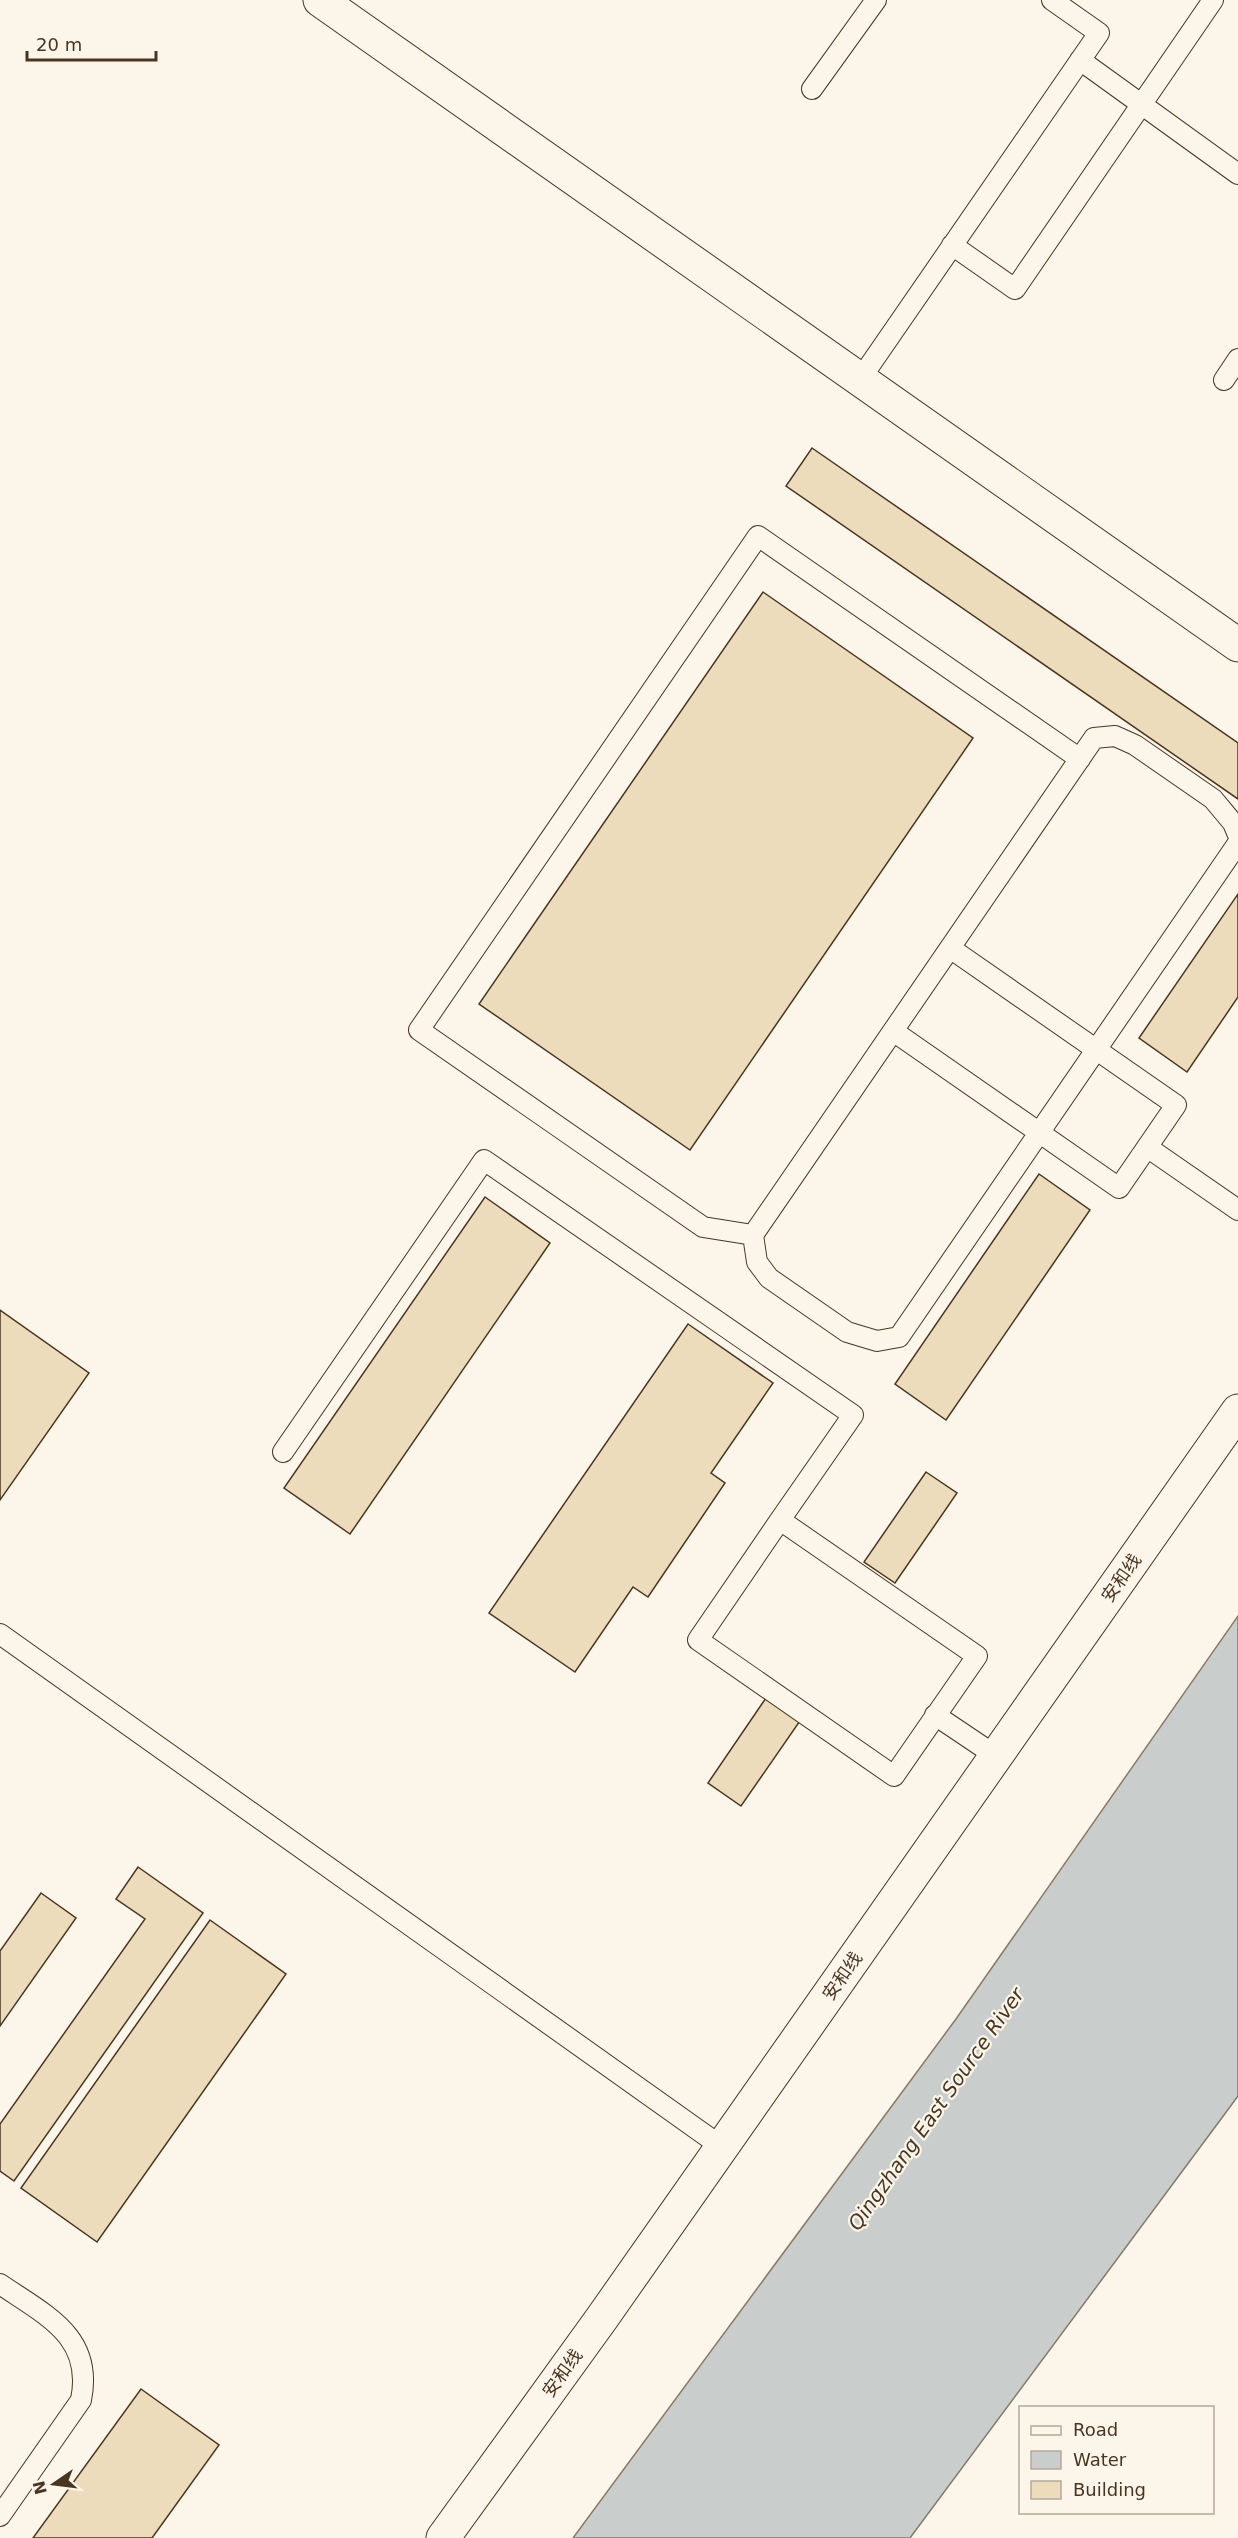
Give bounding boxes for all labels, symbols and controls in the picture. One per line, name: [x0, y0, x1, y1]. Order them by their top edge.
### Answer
scale bar: [27, 24, 156, 62]
text: 20 m: [36, 34, 82, 55]
street label: 安和线: [1097, 1550, 1145, 1606]
street label: 安和线: [818, 1948, 866, 2004]
water label: Qingzhang East Source River: [843, 1982, 1030, 2235]
street label: 安和线: [538, 2345, 586, 2401]
legend: [1019, 2406, 1214, 2514]
text: Road: [1073, 2419, 1118, 2440]
text: Water: [1073, 2449, 1127, 2470]
north arrow: [24, 2454, 84, 2514]
text: N: [29, 2479, 51, 2496]
text: Building: [1073, 2479, 1146, 2500]

